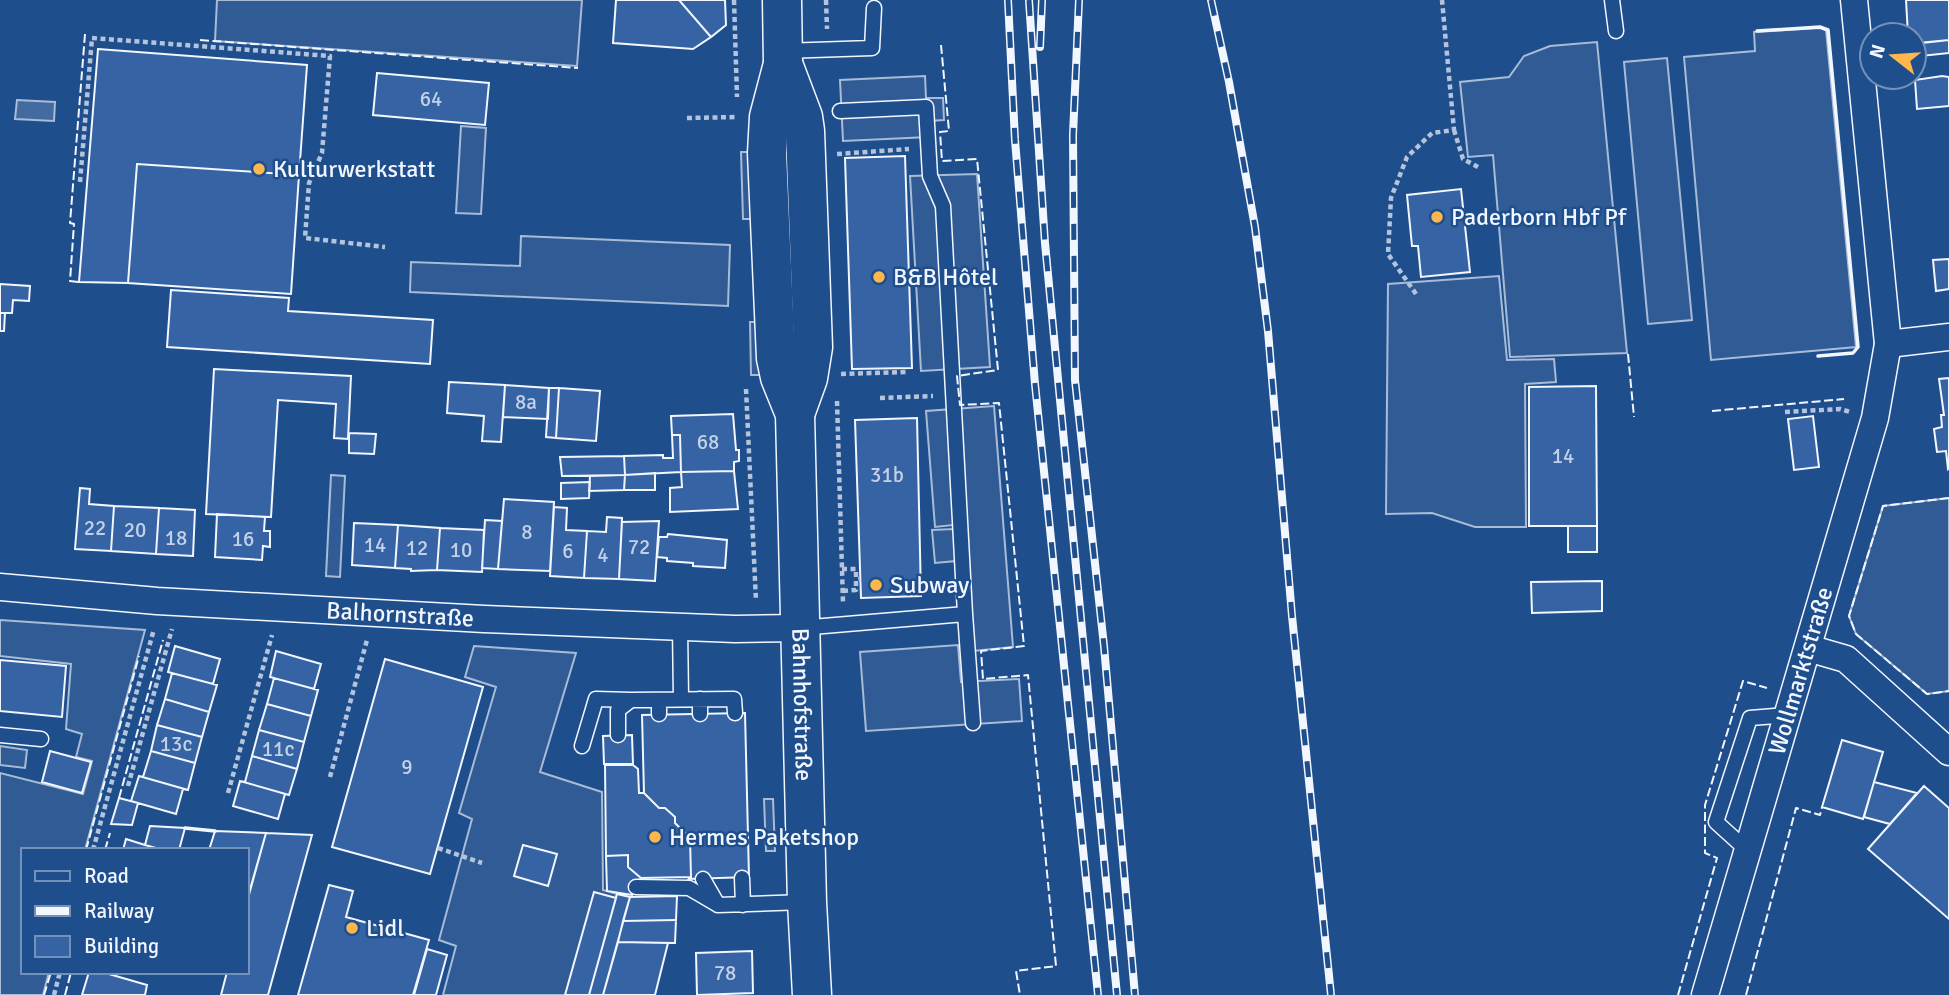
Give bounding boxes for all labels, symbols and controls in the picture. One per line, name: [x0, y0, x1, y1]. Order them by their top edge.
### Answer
north arrow: [1858, 21, 1928, 91]
text: N: [1864, 41, 1891, 61]
house number: 64: [420, 86, 442, 112]
place label: Kulturwerkstatt: [273, 154, 435, 184]
marker: Kulturwerkstatt: [251, 161, 267, 177]
place label: Paderborn Hbf Pf: [1451, 202, 1627, 232]
marker: Paderborn Hbf Pf: [1429, 209, 1445, 225]
place label: B&B Hôtel: [893, 262, 998, 292]
marker: B&B Hôtel: [871, 269, 887, 285]
house number: 8a: [515, 389, 537, 415]
house number: 68: [697, 429, 719, 455]
house number: 14: [1552, 443, 1574, 469]
house number: 31b: [870, 462, 904, 488]
house number: 22: [84, 515, 106, 541]
house number: 20: [124, 517, 146, 543]
house number: 8: [521, 519, 533, 545]
house number: 18: [165, 525, 187, 551]
house number: 16: [232, 526, 254, 552]
house number: 14: [364, 532, 386, 558]
house number: 72: [628, 534, 650, 560]
house number: 12: [406, 535, 428, 561]
house number: 10: [450, 537, 472, 563]
house number: 6: [562, 538, 574, 564]
house number: 4: [597, 542, 609, 568]
place label: Subway: [890, 570, 969, 600]
marker: Subway: [868, 577, 884, 593]
street label: Wollmarktstraße: [1762, 583, 1839, 758]
street label: Balhornstraße: [325, 595, 475, 633]
street label: Bahnhofstraße: [785, 628, 819, 781]
house number: 13c: [160, 731, 192, 757]
house number: 11c: [262, 736, 294, 762]
house number: 9: [401, 754, 413, 780]
place label: Hermes Paketshop: [669, 822, 859, 852]
marker: Hermes Paketshop: [647, 829, 663, 845]
legend: [21, 848, 248, 974]
text: Road: [84, 863, 129, 889]
text: Railway: [84, 898, 154, 924]
place label: Lidl: [366, 913, 404, 943]
marker: Lidl: [344, 920, 360, 936]
text: Building: [84, 933, 159, 959]
house number: 78: [714, 960, 736, 986]

